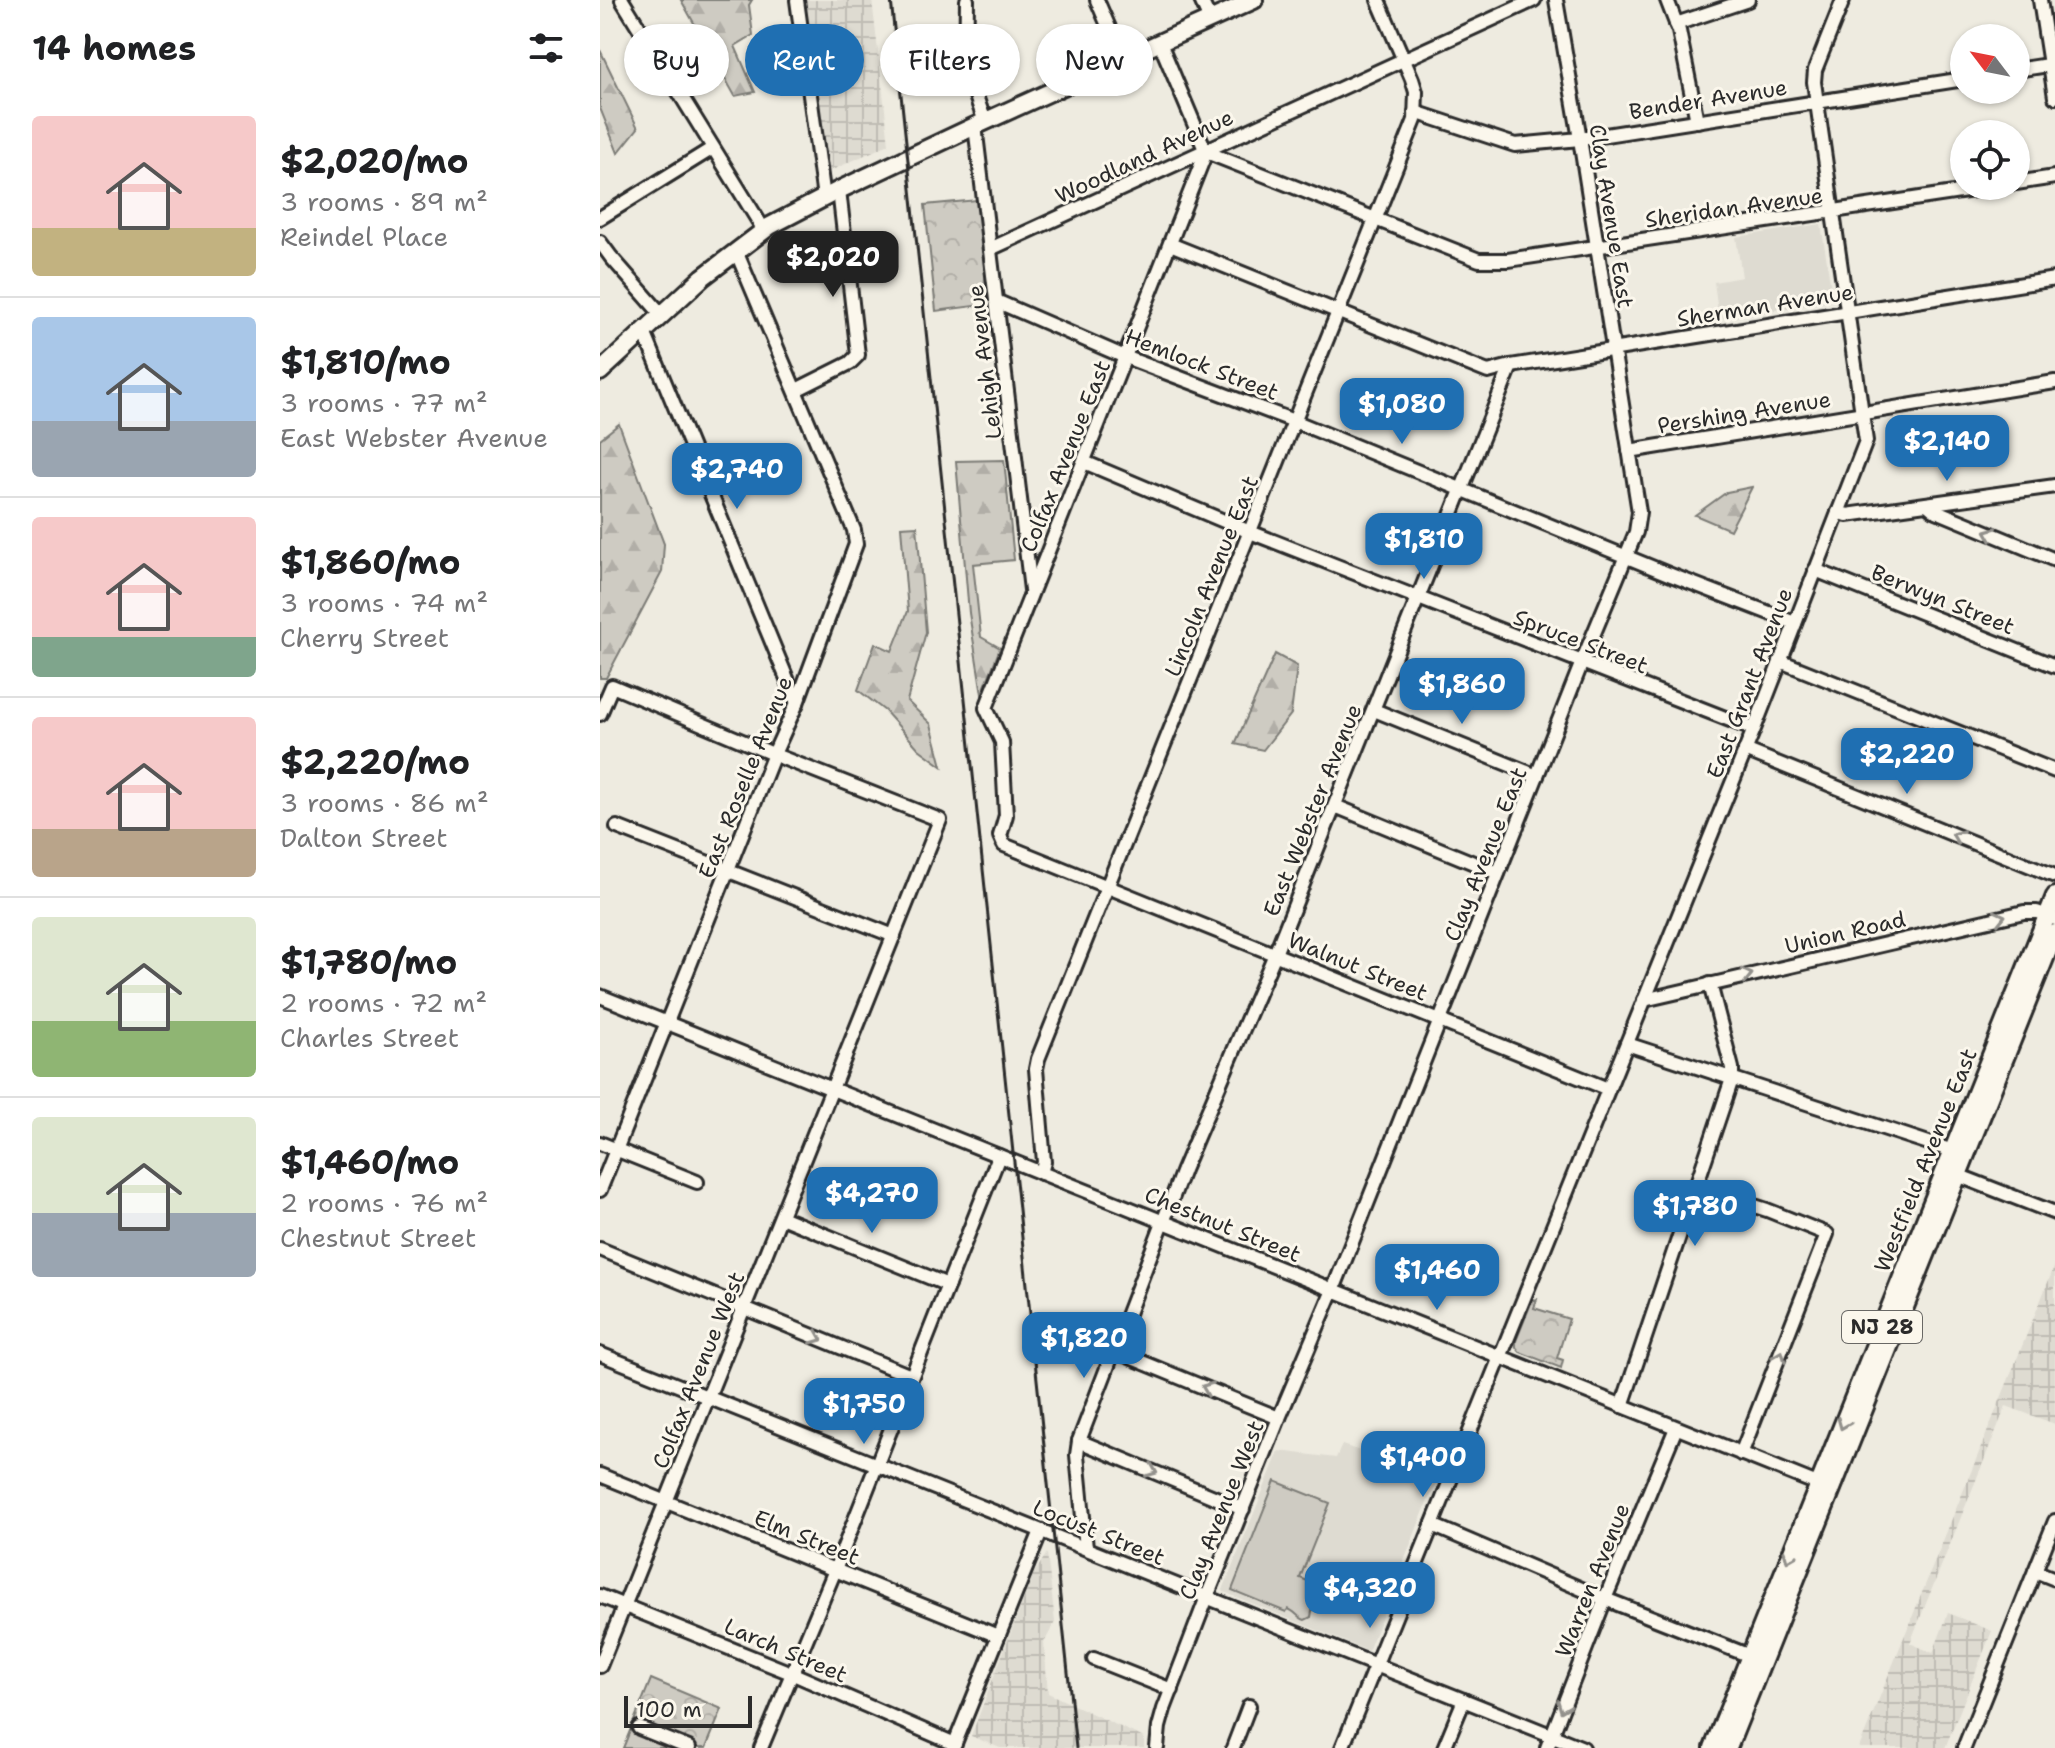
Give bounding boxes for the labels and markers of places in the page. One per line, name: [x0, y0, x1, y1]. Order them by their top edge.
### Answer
pin: $2,020: [768, 231, 898, 299]
pin: $1,080: [1337, 378, 1467, 446]
pin: $2,140: [1882, 415, 2012, 483]
pin: $2,740: [672, 443, 802, 511]
pin: $1,810: [1359, 513, 1489, 581]
pin: $1,860: [1397, 658, 1527, 726]
pin: $2,220: [1842, 728, 1972, 796]
pin: $4,270: [807, 1167, 937, 1235]
pin: $1,780: [1630, 1180, 1760, 1248]
pin: $1,460: [1372, 1244, 1502, 1312]
pin: $1,820: [1019, 1312, 1149, 1380]
pin: $1,750: [799, 1378, 929, 1446]
pin: $1,400: [1358, 1431, 1488, 1499]
pin: $4,320: [1305, 1562, 1435, 1630]

